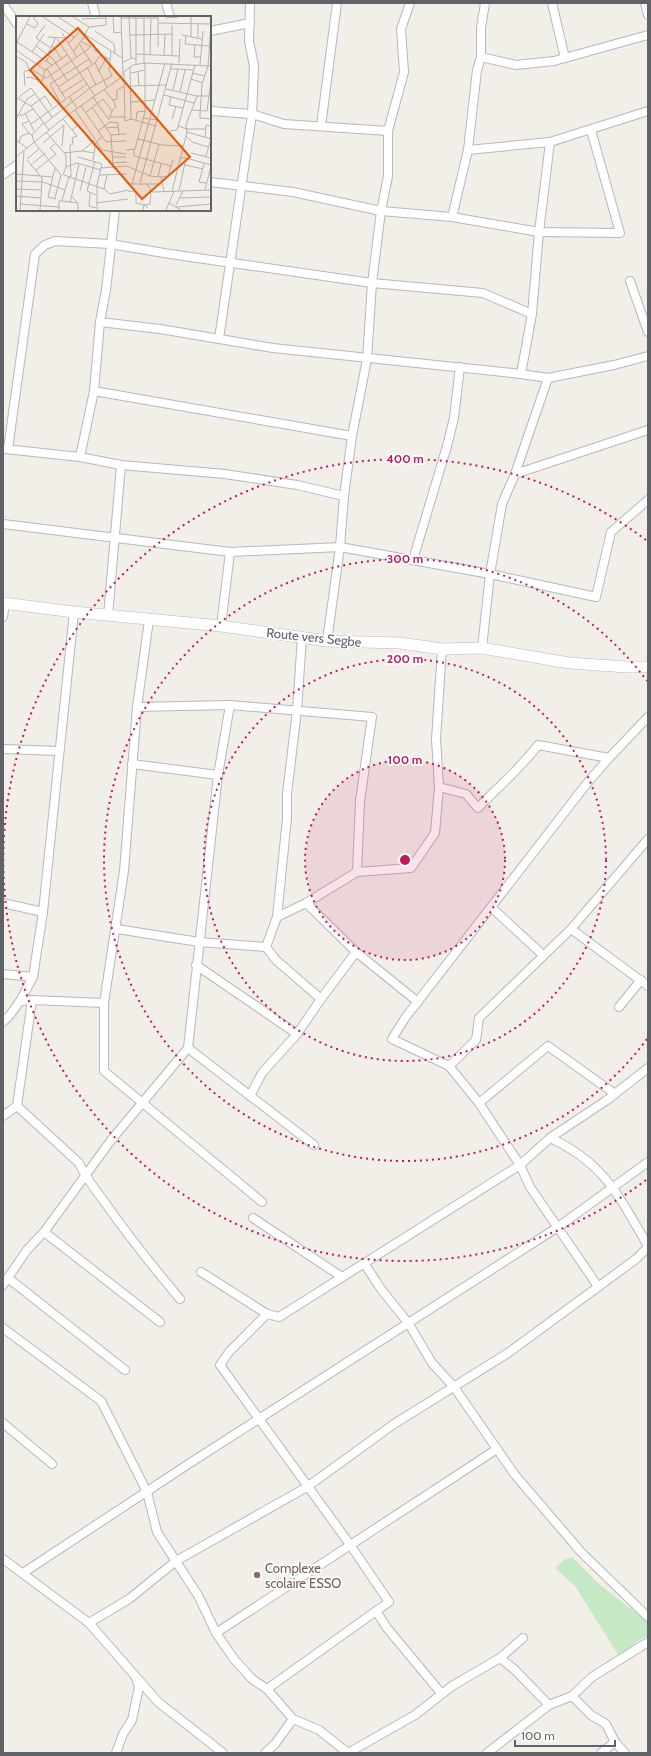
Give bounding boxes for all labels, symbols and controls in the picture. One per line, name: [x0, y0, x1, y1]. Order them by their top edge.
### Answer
inset map: [16, 16, 211, 211]
text: 400 m: [386, 451, 424, 466]
text: 300 m: [387, 551, 423, 566]
street label: Route vers Segbe: [266, 624, 363, 650]
text: 200 m: [387, 651, 423, 666]
text: 100 m: [388, 752, 422, 767]
centre of rings: [398, 853, 412, 867]
place label: Complexe scolaire ESSO: [265, 1560, 341, 1591]
marker: Complexe scolaire ESSO: [252, 1570, 262, 1580]
scale bar: [515, 1722, 615, 1748]
text: 100 m: [521, 1728, 555, 1743]

